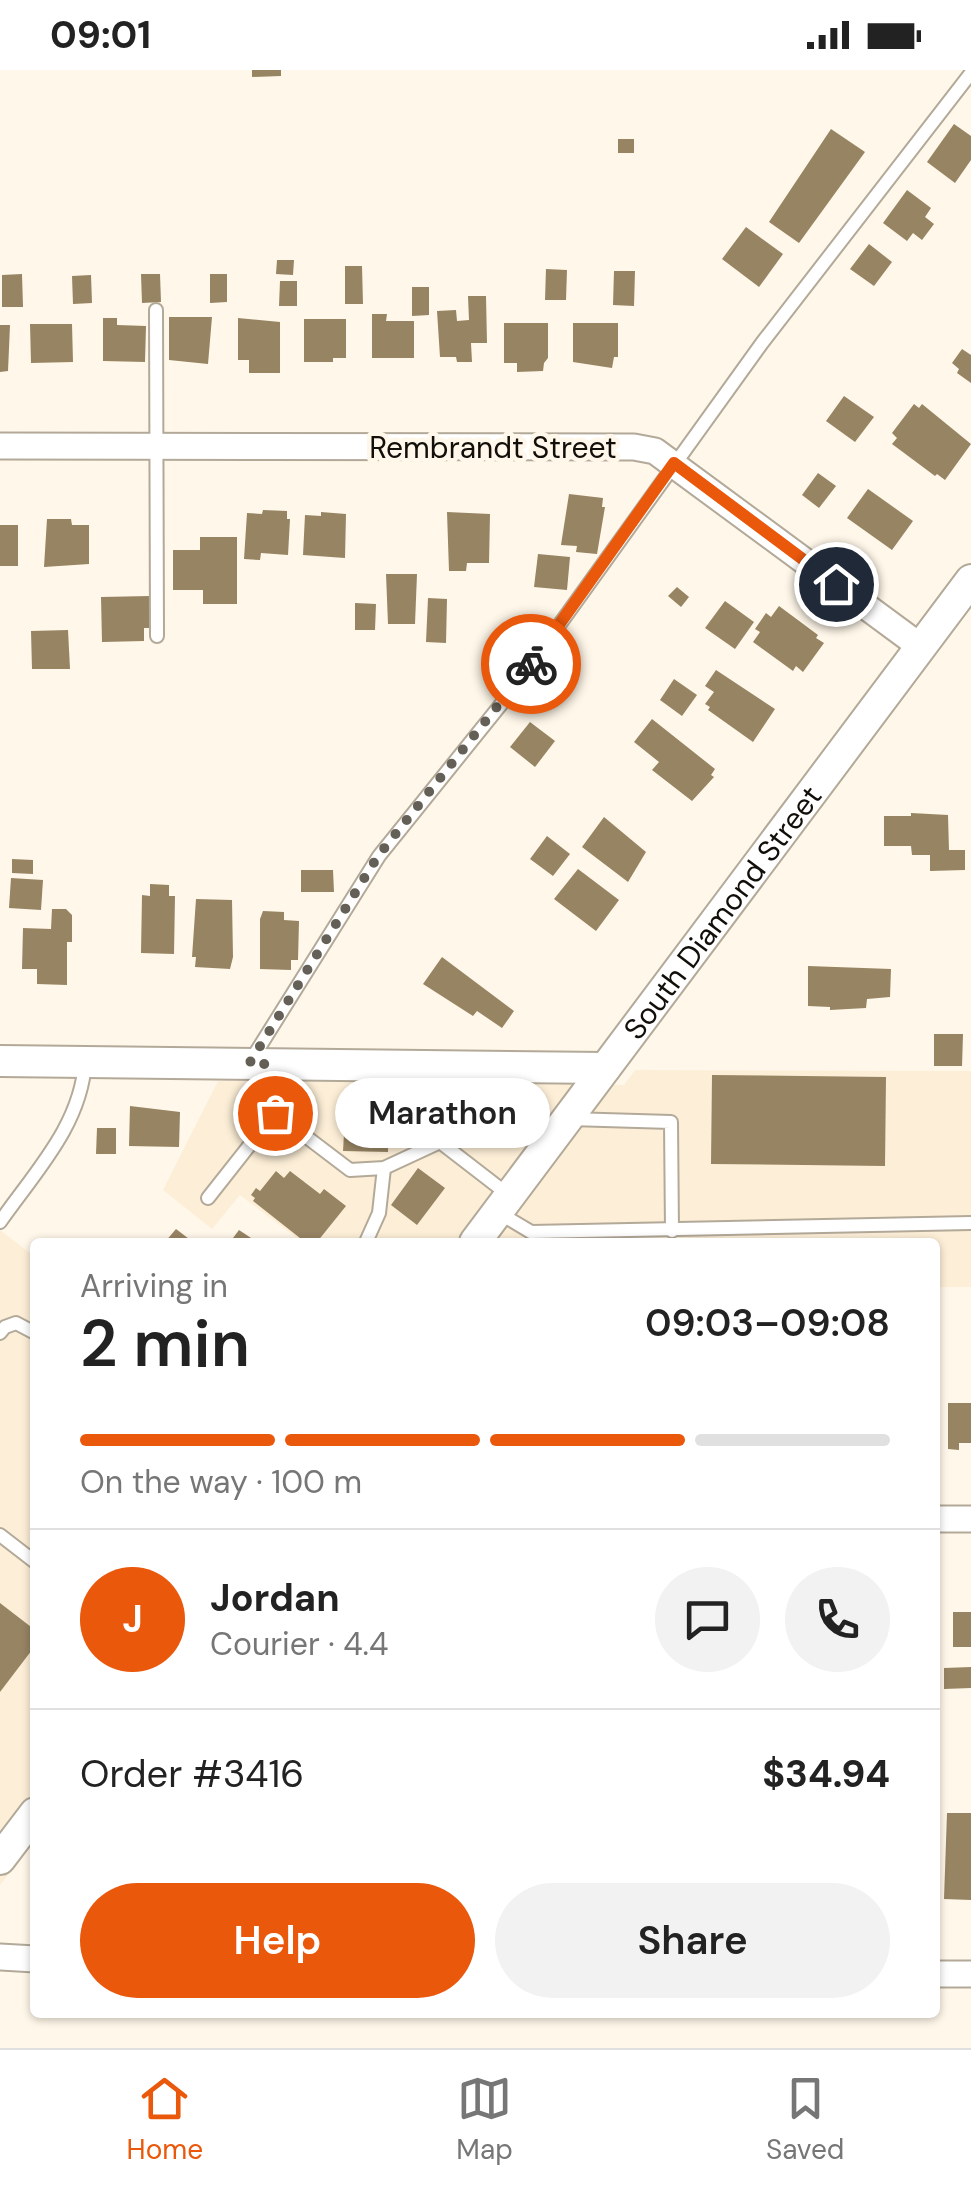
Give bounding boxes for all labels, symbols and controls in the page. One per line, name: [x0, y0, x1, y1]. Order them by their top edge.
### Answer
text: 09:01: [50, 10, 151, 60]
street label: Rembrandt Street: [369, 428, 617, 467]
pin: [794, 542, 879, 627]
icon: home: [809, 557, 864, 612]
courier: [481, 614, 581, 714]
icon: bike: [504, 637, 559, 692]
street label: South Diamond Street: [614, 778, 830, 1047]
pin: [233, 1071, 318, 1156]
callout: Marathon: [335, 1078, 550, 1148]
icon: bag: [248, 1086, 303, 1141]
text: Marathon: [368, 1092, 517, 1134]
text: Arriving in: [80, 1265, 228, 1307]
text: 09:03–09:08: [645, 1298, 890, 1348]
text: 2 min: [80, 1302, 250, 1386]
text: On the way · 100 m: [80, 1461, 362, 1503]
button: chat: [655, 1567, 760, 1672]
button: phone: [785, 1567, 890, 1672]
text: Jordan: [210, 1573, 340, 1623]
text: J: [122, 1594, 143, 1644]
text: Courier · 4.4: [210, 1623, 388, 1665]
text: Order #3416: [80, 1749, 304, 1799]
text: $34.94: [762, 1749, 890, 1799]
button: Help: [80, 1883, 475, 1998]
button: Share: [495, 1883, 890, 1998]
tab: Home: [127, 2071, 203, 2168]
tab: Map: [456, 2071, 513, 2168]
tab: Saved: [766, 2071, 844, 2168]

